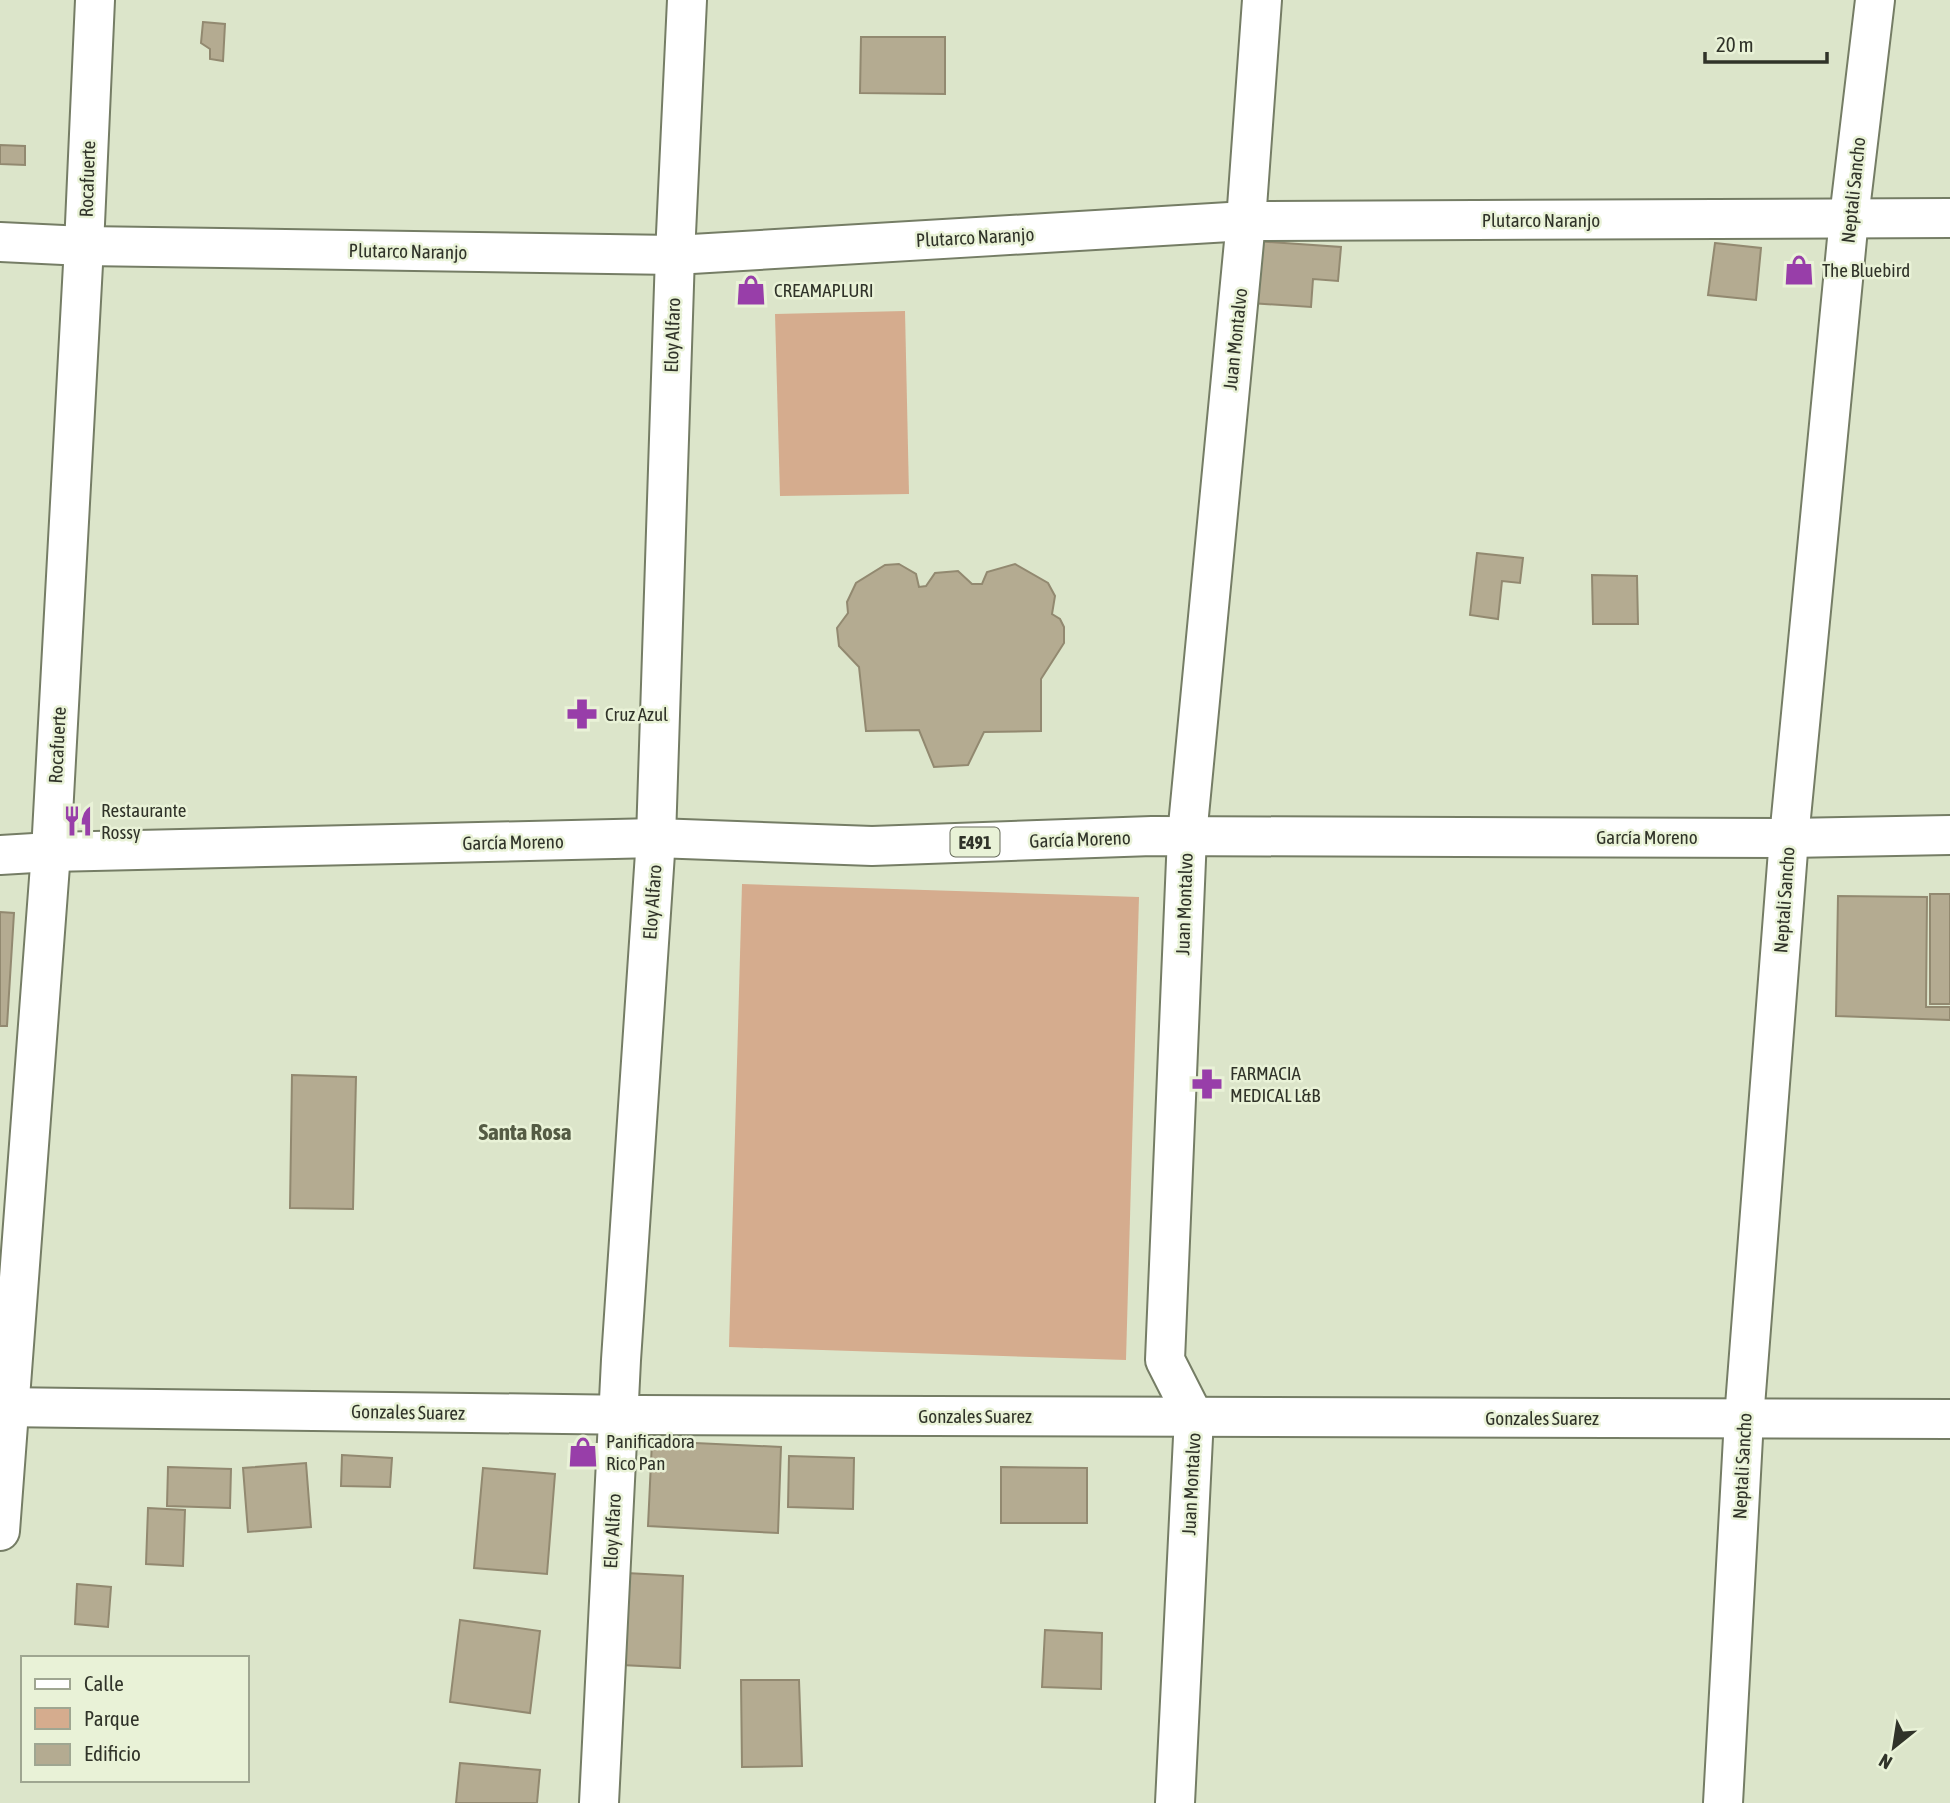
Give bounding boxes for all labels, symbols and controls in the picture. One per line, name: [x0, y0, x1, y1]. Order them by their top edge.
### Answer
scale bar: [1705, 21, 1828, 65]
text: 20 m: [1716, 32, 1754, 56]
street label: Neptali Sancho: [1837, 136, 1870, 244]
street label: Rocafuerte: [75, 140, 99, 218]
street label: Plutarco Naranjo: [1482, 209, 1600, 231]
street label: Plutarco Naranjo: [915, 223, 1035, 251]
street label: Plutarco Naranjo: [349, 239, 468, 263]
shop icon: The Bluebird: [1782, 253, 1816, 287]
place label: The Bluebird: [1822, 259, 1910, 281]
shop icon: CREAMAPLURI: [734, 273, 768, 307]
place label: CREAMAPLURI: [774, 279, 874, 301]
street label: Juan Montalvo: [1219, 287, 1251, 391]
street label: Eloy Alfaro: [660, 297, 684, 373]
pharmacy icon: Cruz Azul: [565, 697, 599, 731]
place label: Cruz Azul: [605, 703, 668, 725]
street label: Rocafuerte: [44, 706, 70, 784]
place label: Restaurante Rossy: [101, 799, 187, 843]
restaurant icon: Restaurante Rossy: [61, 804, 95, 838]
street label: García Moreno: [1029, 826, 1131, 852]
street label: García Moreno: [1596, 826, 1698, 848]
road number: E491: [950, 828, 1000, 856]
street label: García Moreno: [462, 830, 564, 854]
street label: Neptali Sancho: [1769, 846, 1799, 954]
street label: Juan Montalvo: [1171, 852, 1197, 956]
street label: Eloy Alfaro: [638, 864, 666, 940]
place label: FARMACIA MEDICAL L&B: [1230, 1062, 1320, 1106]
pharmacy icon: FARMACIA MEDICAL L&B: [1190, 1067, 1224, 1101]
district label: Santa Rosa: [478, 1119, 572, 1145]
street label: Gonzales Suarez: [351, 1400, 465, 1424]
street label: Gonzales Suarez: [918, 1405, 1032, 1427]
street label: Gonzales Suarez: [1485, 1407, 1599, 1429]
street label: Neptali Sancho: [1728, 1412, 1756, 1520]
place label: Panificadora Rico Pan: [606, 1430, 695, 1474]
street label: Juan Montalvo: [1177, 1432, 1205, 1536]
shop icon: Panificadora Rico Pan: [566, 1435, 600, 1469]
street label: Eloy Alfaro: [599, 1493, 625, 1569]
legend: [21, 1656, 248, 1782]
text: Calle: [84, 1671, 124, 1695]
text: Parque: [84, 1706, 139, 1730]
north arrow: [1859, 1712, 1929, 1782]
text: Edificio: [84, 1741, 141, 1765]
text: N: [1875, 1749, 1896, 1774]

